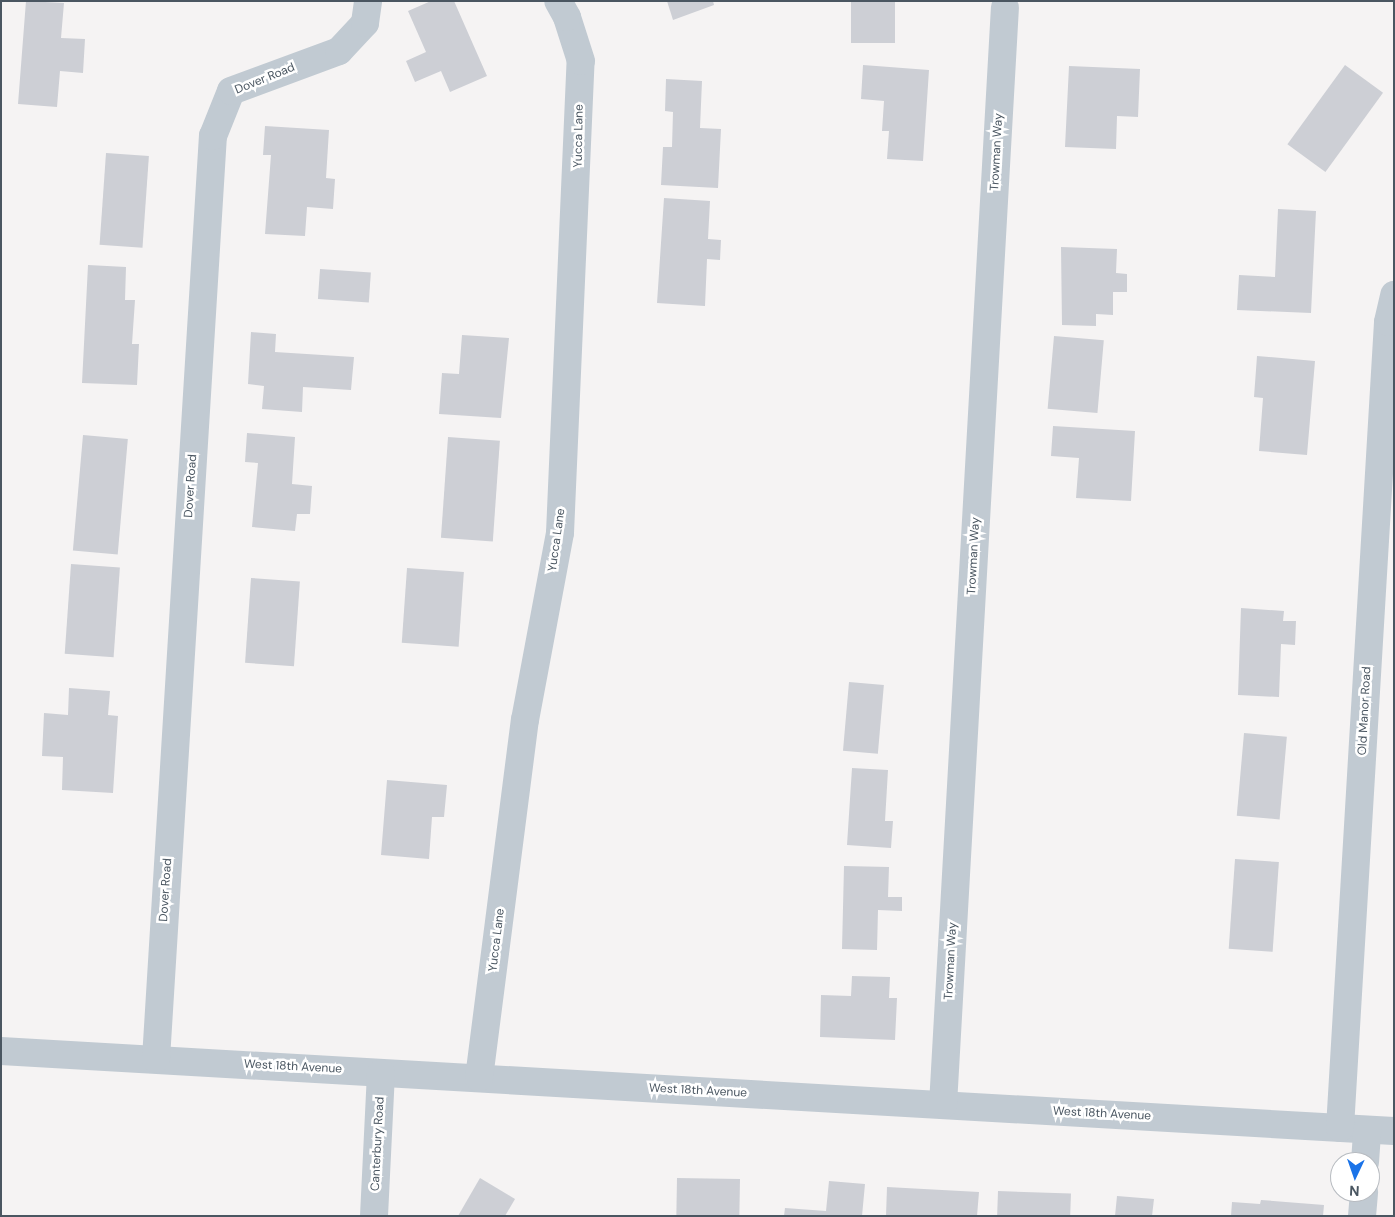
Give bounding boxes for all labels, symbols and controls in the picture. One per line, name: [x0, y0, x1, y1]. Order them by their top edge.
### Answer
street label: Dover Road: [233, 60, 297, 98]
street label: Yucca Lane: [571, 104, 587, 168]
street label: Trowman Way: [988, 113, 1006, 191]
street label: Dover Road: [182, 454, 200, 518]
street label: Yucca Lane: [545, 508, 569, 572]
street label: Trowman Way: [965, 517, 983, 595]
street label: Old Manor Road: [1355, 666, 1375, 756]
street label: Dover Road: [157, 858, 175, 922]
street label: Yucca Lane: [486, 908, 508, 972]
street label: Trowman Way: [942, 922, 960, 1000]
street label: West 18th Avenue: [244, 1057, 342, 1077]
street label: West 18th Avenue: [649, 1081, 747, 1101]
street label: Canterbury Road: [368, 1096, 388, 1192]
street label: West 18th Avenue: [1053, 1104, 1151, 1124]
north arrow: [1330, 1152, 1380, 1202]
text: N: [1349, 1182, 1360, 1200]

